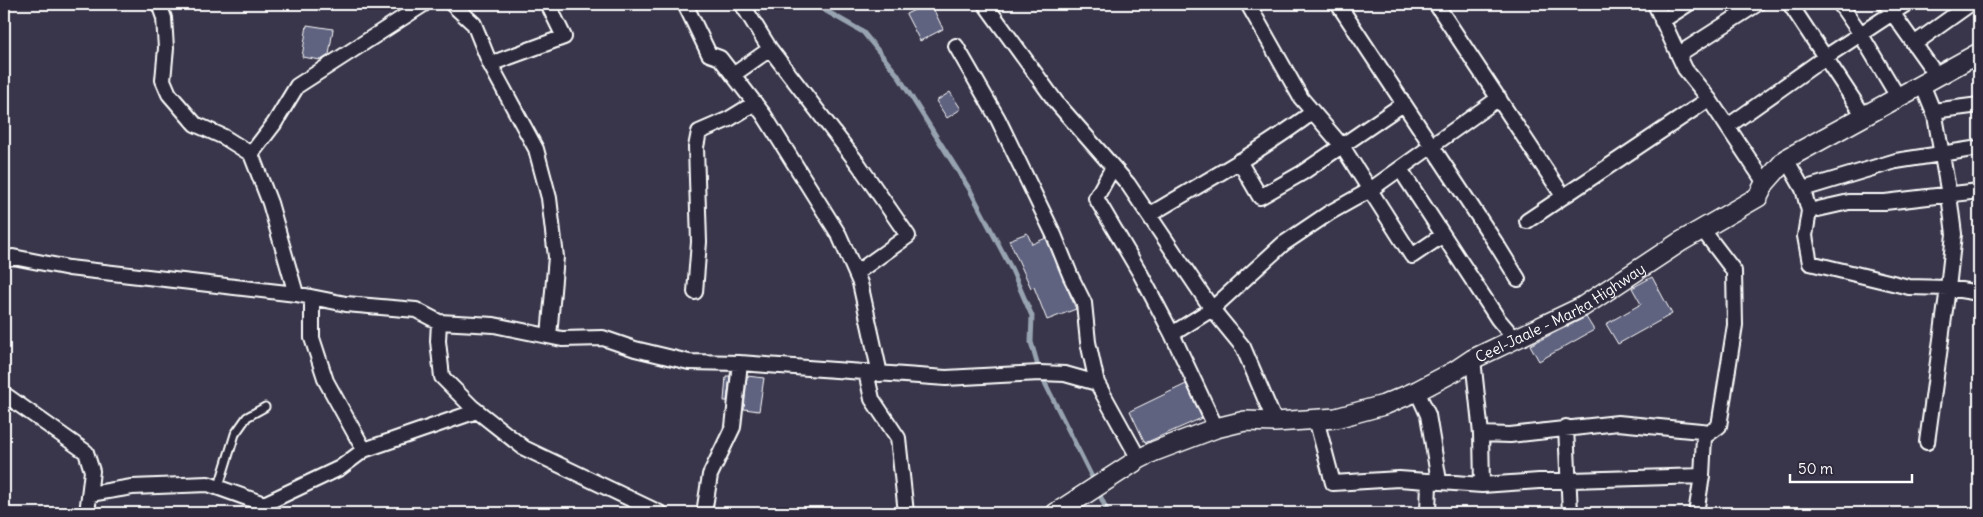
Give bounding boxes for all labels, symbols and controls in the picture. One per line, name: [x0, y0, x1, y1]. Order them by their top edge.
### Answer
street label: Ceel-Jaale - Marka Highway: [1472, 258, 1648, 366]
scale bar: [1790, 452, 1913, 484]
text: 50 m: [1798, 459, 1833, 478]

